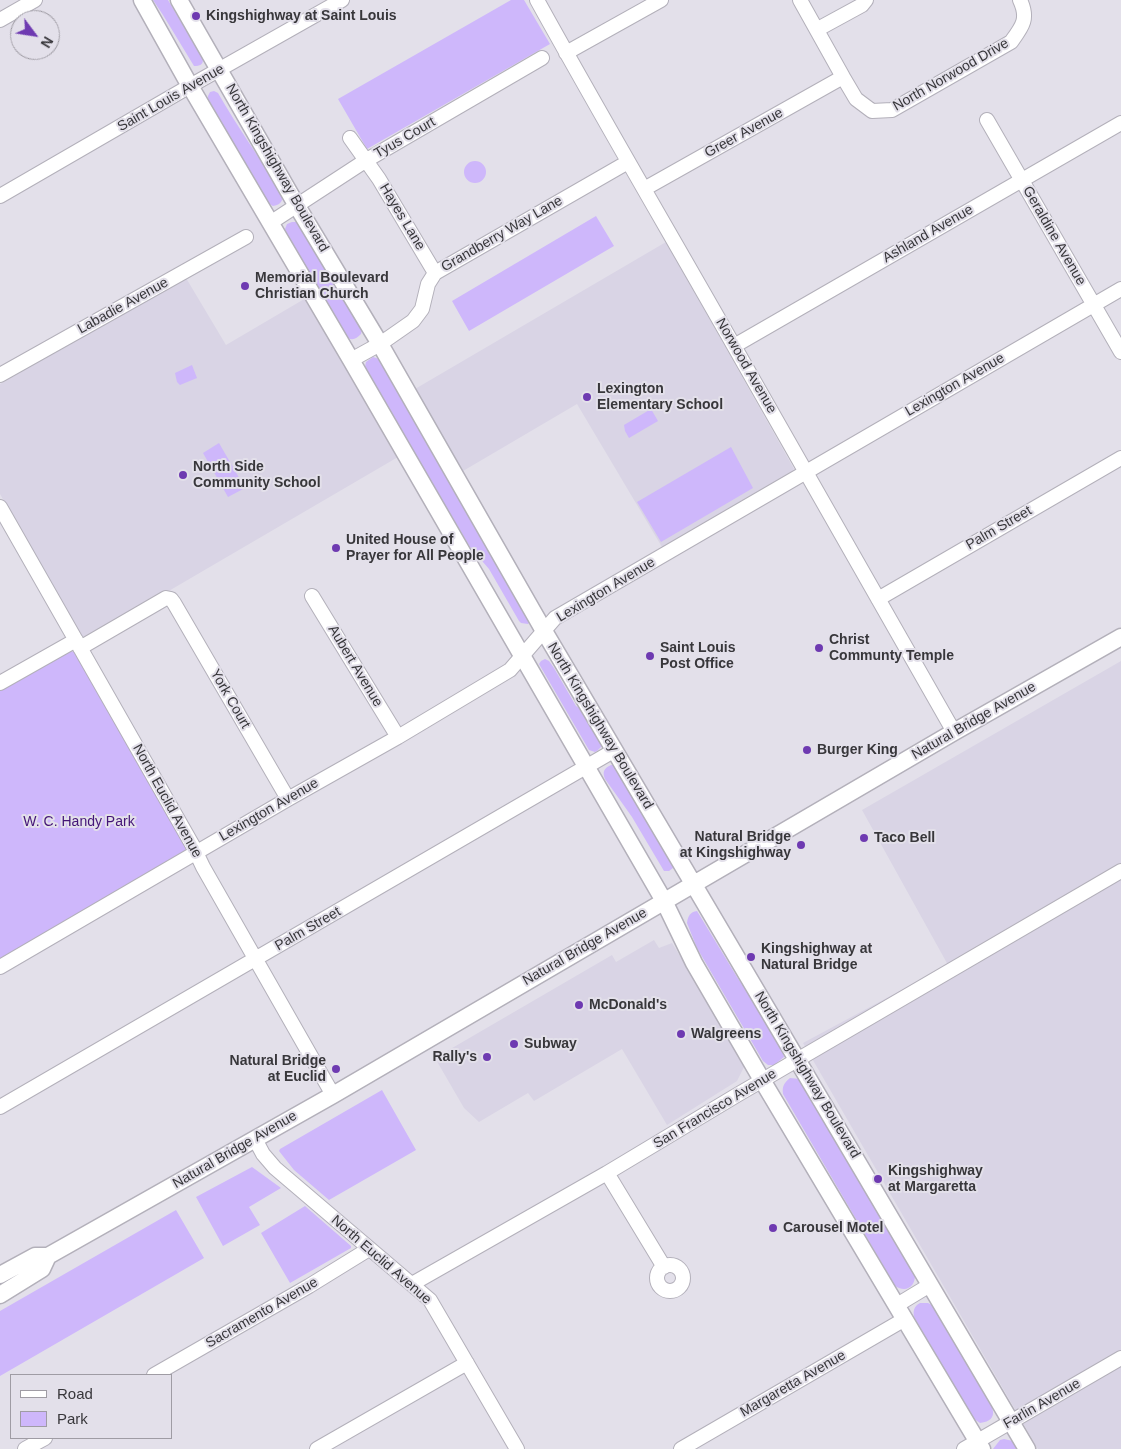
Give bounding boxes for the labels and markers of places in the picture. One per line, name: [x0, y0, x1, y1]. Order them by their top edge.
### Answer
place label: Kingshighway at Saint Louis: [206, 8, 397, 24]
marker: Kingshighway at Saint Louis: [190, 10, 202, 22]
place label: Memorial Boulevard Christian Church: [255, 270, 389, 302]
marker: Memorial Boulevard Christian Church: [239, 280, 251, 292]
place label: Lexington Elementary School: [597, 381, 723, 414]
marker: Lexington Elementary School: [581, 391, 593, 403]
place label: North Side Community School: [193, 459, 321, 492]
marker: North Side Community School: [177, 469, 189, 481]
place label: United House of Prayer for All People: [346, 532, 484, 564]
marker: United House of Prayer for All People: [330, 542, 342, 554]
place label: Christ Communty Temple: [829, 632, 954, 664]
place label: Saint Louis Post Office: [660, 640, 735, 672]
marker: Christ Communty Temple: [813, 642, 825, 654]
marker: Saint Louis Post Office: [644, 650, 656, 662]
place label: Burger King: [817, 742, 898, 758]
marker: Burger King: [801, 744, 813, 756]
place label: Natural Bridge at Kingshighway: [680, 829, 791, 862]
place label: Taco Bell: [874, 830, 935, 846]
marker: Taco Bell: [858, 832, 870, 844]
marker: Natural Bridge at Kingshighway: [795, 839, 807, 851]
place label: Kingshighway at Natural Bridge: [761, 941, 872, 974]
marker: Kingshighway at Natural Bridge: [745, 951, 757, 963]
place label: McDonald's: [589, 997, 667, 1013]
marker: McDonald's: [573, 999, 585, 1011]
place label: Walgreens: [691, 1026, 761, 1042]
marker: Walgreens: [675, 1028, 687, 1040]
place label: Subway: [524, 1036, 577, 1052]
marker: Subway: [508, 1038, 520, 1050]
place label: Rally's: [432, 1049, 477, 1065]
marker: Rally's: [481, 1051, 493, 1063]
place label: Natural Bridge at Euclid: [230, 1053, 326, 1086]
marker: Natural Bridge at Euclid: [330, 1063, 342, 1075]
place label: Kingshighway at Margaretta: [888, 1163, 983, 1196]
marker: Kingshighway at Margaretta: [872, 1173, 884, 1185]
place label: Carousel Motel: [783, 1220, 883, 1236]
marker: Carousel Motel: [767, 1222, 779, 1234]

